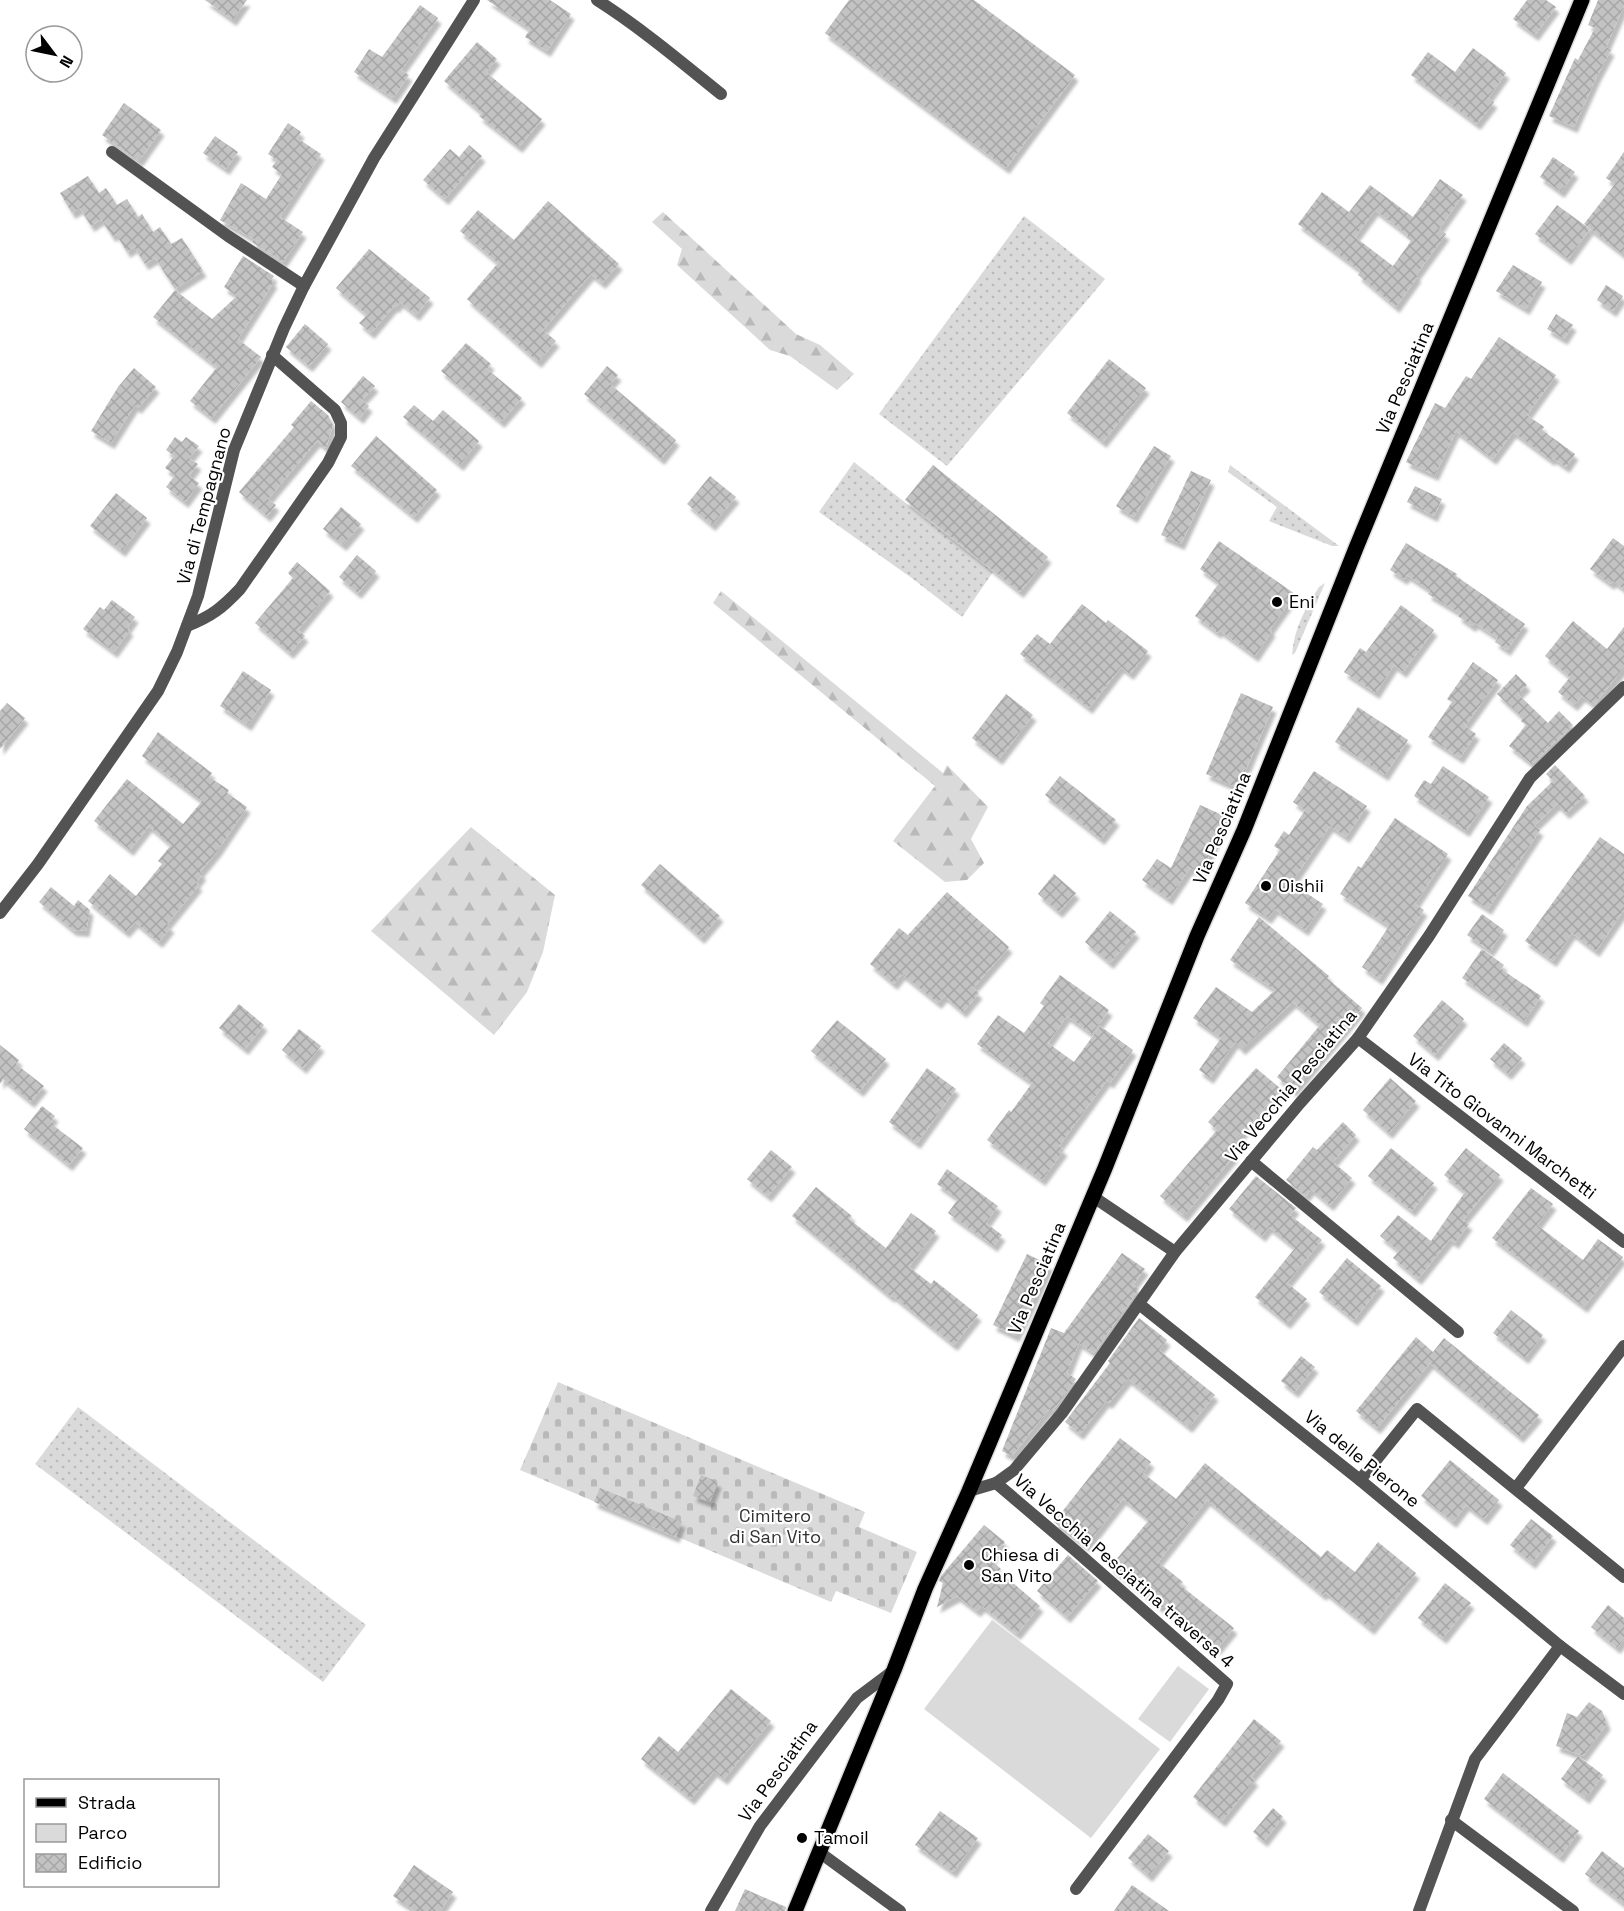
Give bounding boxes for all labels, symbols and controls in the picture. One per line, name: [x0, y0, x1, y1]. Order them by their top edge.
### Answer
north arrow: [24, 24, 84, 84]
text: N: [55, 52, 78, 72]
street label: Via Pesciatina: [1370, 318, 1439, 438]
street label: Via di Tempagnano: [171, 424, 236, 587]
place label: Eni: [1289, 590, 1315, 613]
marker: Eni: [1270, 595, 1284, 609]
street label: Via Pesciatina: [1187, 768, 1256, 888]
place label: Oishii: [1278, 874, 1324, 897]
marker: Oishii: [1259, 879, 1273, 893]
street label: Via Vecchia Pesciatina: [1220, 1004, 1361, 1167]
street label: Via Tito Giovanni Marchetti: [1404, 1047, 1601, 1204]
street label: Via Pesciatina: [1002, 1218, 1071, 1338]
street label: Via delle Pierone: [1300, 1405, 1425, 1512]
street label: Via Vecchia Pesciatina traversa 4: [1009, 1469, 1239, 1673]
park label: Cimitero di San Vito: [729, 1504, 821, 1548]
place label: Chiesa di San Vito: [981, 1543, 1059, 1587]
marker: Chiesa di San Vito: [962, 1558, 976, 1572]
street label: Via Pesciatina: [733, 1715, 822, 1826]
legend: [24, 1779, 219, 1887]
text: Strada: [78, 1791, 136, 1814]
text: Parco: [78, 1821, 127, 1844]
place label: Tamoil: [814, 1826, 869, 1849]
marker: Tamoil: [795, 1831, 809, 1845]
text: Edificio: [78, 1851, 142, 1874]

